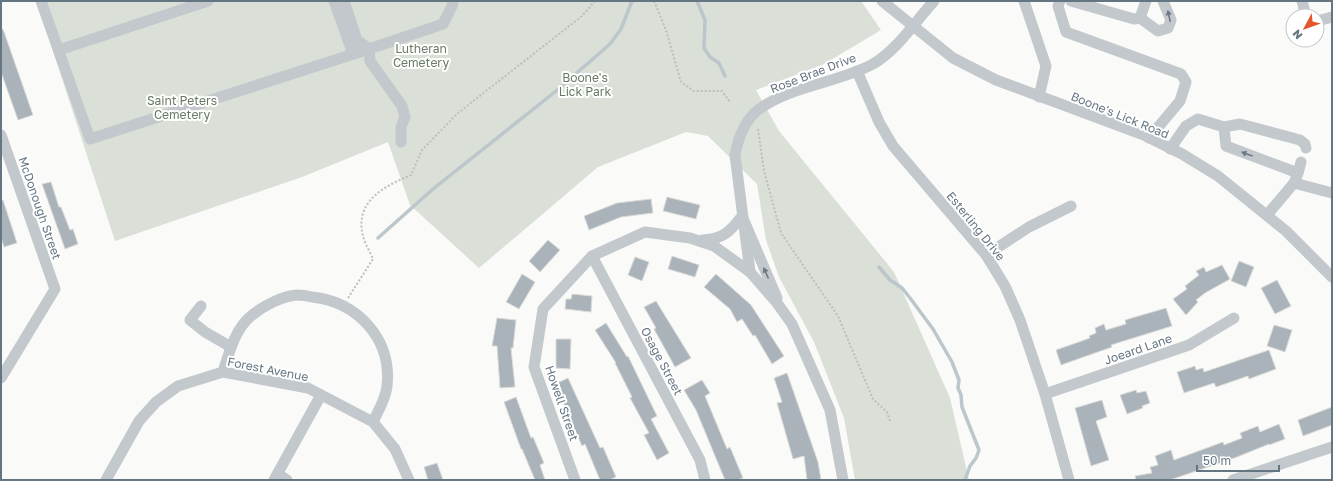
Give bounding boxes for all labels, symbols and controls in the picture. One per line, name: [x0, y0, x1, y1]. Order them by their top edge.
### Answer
north arrow: [1285, 8, 1325, 48]
one-way arrow: [1165, 10, 1171, 23]
text: N: [1289, 27, 1305, 42]
park label: Lutheran Cemetery: [393, 41, 449, 70]
street label: Rose Brae Drive: [768, 50, 858, 96]
park label: Boone's Lick Park: [559, 70, 611, 99]
street label: Boone's Lick Road: [1069, 88, 1171, 142]
park label: Saint Peters Cemetery: [147, 93, 217, 122]
one-way arrow: [1241, 151, 1253, 157]
street label: McDonough Street: [15, 155, 65, 261]
street label: Esterling Drive: [944, 188, 1008, 264]
one-way arrow: [763, 267, 769, 279]
street label: Osage Street: [638, 324, 686, 398]
street label: Joeard Lane: [1102, 330, 1174, 368]
street label: Forest Avenue: [226, 354, 310, 384]
street label: Howell Street: [542, 363, 582, 443]
scale bar: [1197, 447, 1279, 473]
text: 50 m: [1203, 453, 1231, 468]

